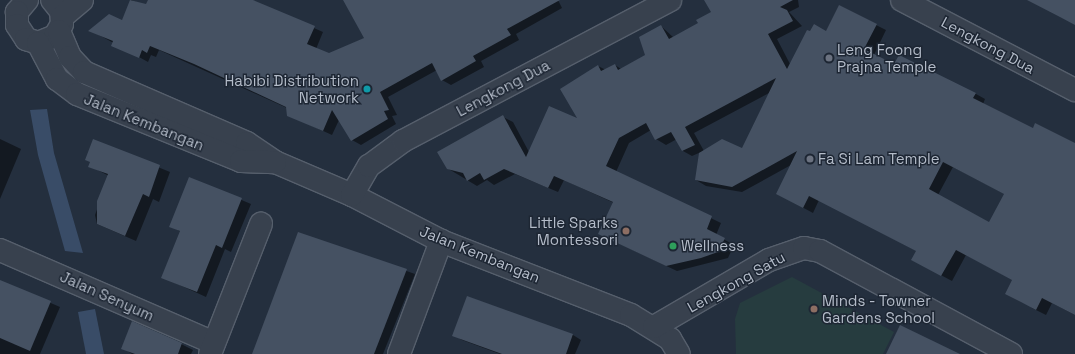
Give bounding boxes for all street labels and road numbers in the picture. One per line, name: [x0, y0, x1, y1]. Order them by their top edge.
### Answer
street label: Lengkong Dua: [938, 13, 1038, 77]
street label: Lengkong Dua: [453, 56, 553, 120]
street label: Jalan Kembangan: [81, 90, 207, 154]
street label: Jalan Kembangan: [417, 222, 543, 286]
street label: Lengkong Satu: [684, 248, 788, 316]
street label: Jalan Senyum: [57, 267, 157, 325]

